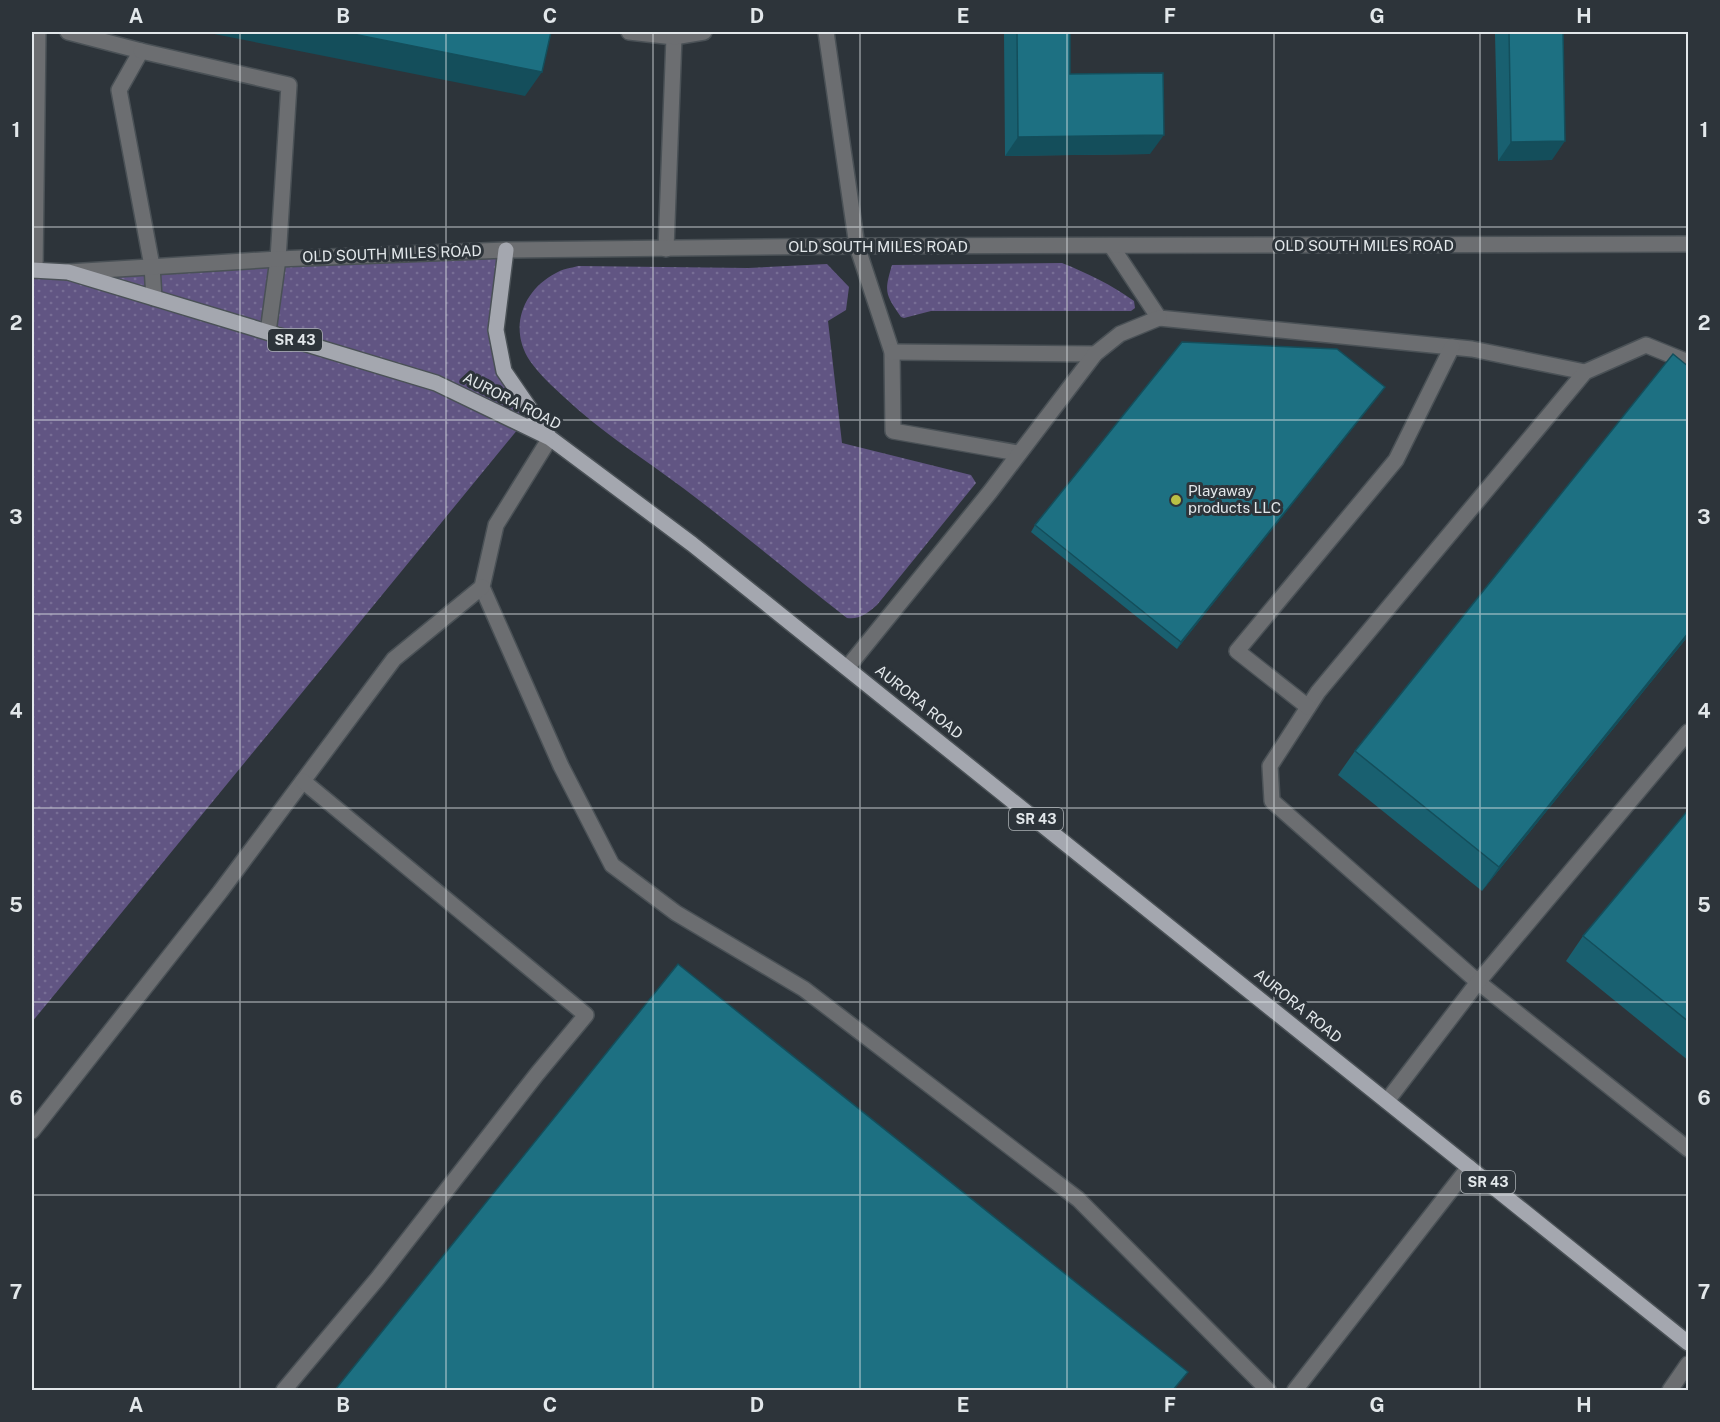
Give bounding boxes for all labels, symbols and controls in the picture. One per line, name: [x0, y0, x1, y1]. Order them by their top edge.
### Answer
text: A: [129, 4, 143, 28]
text: B: [336, 4, 350, 28]
text: C: [543, 4, 557, 28]
text: D: [750, 4, 764, 28]
text: E: [957, 4, 969, 28]
text: F: [1164, 4, 1176, 28]
text: G: [1369, 4, 1385, 28]
text: H: [1576, 4, 1592, 28]
text: 1: [12, 118, 20, 142]
text: 1: [1700, 118, 1708, 142]
street label: OLD SOUTH MILES ROAD: [1274, 237, 1454, 254]
street label: OLD SOUTH MILES ROAD: [788, 238, 968, 255]
street label: OLD SOUTH MILES ROAD: [302, 242, 482, 265]
text: 2: [10, 311, 22, 335]
text: 2: [1698, 311, 1710, 335]
road number: SR 43: [268, 329, 322, 351]
street label: AURORA ROAD: [460, 369, 564, 433]
place label: Playaway products LLC: [1188, 482, 1281, 516]
marker: Playaway products LLC: [1169, 493, 1183, 507]
text: 3: [9, 505, 23, 529]
text: 3: [1697, 505, 1711, 529]
street label: AURORA ROAD: [872, 661, 967, 742]
text: 4: [9, 699, 23, 723]
text: 4: [1697, 699, 1711, 723]
road number: SR 43: [1009, 808, 1063, 830]
text: 5: [9, 893, 23, 917]
text: 5: [1697, 893, 1711, 917]
street label: AURORA ROAD: [1251, 965, 1346, 1046]
text: 6: [9, 1086, 23, 1110]
text: 6: [1697, 1086, 1711, 1110]
road number: SR 43: [1461, 1171, 1515, 1193]
text: 7: [10, 1280, 22, 1304]
text: 7: [1698, 1280, 1710, 1304]
text: A: [129, 1393, 143, 1417]
text: B: [336, 1393, 350, 1417]
text: C: [543, 1393, 557, 1417]
text: D: [750, 1393, 764, 1417]
text: E: [957, 1393, 969, 1417]
text: F: [1164, 1393, 1176, 1417]
text: G: [1369, 1393, 1385, 1417]
text: H: [1576, 1393, 1592, 1417]

